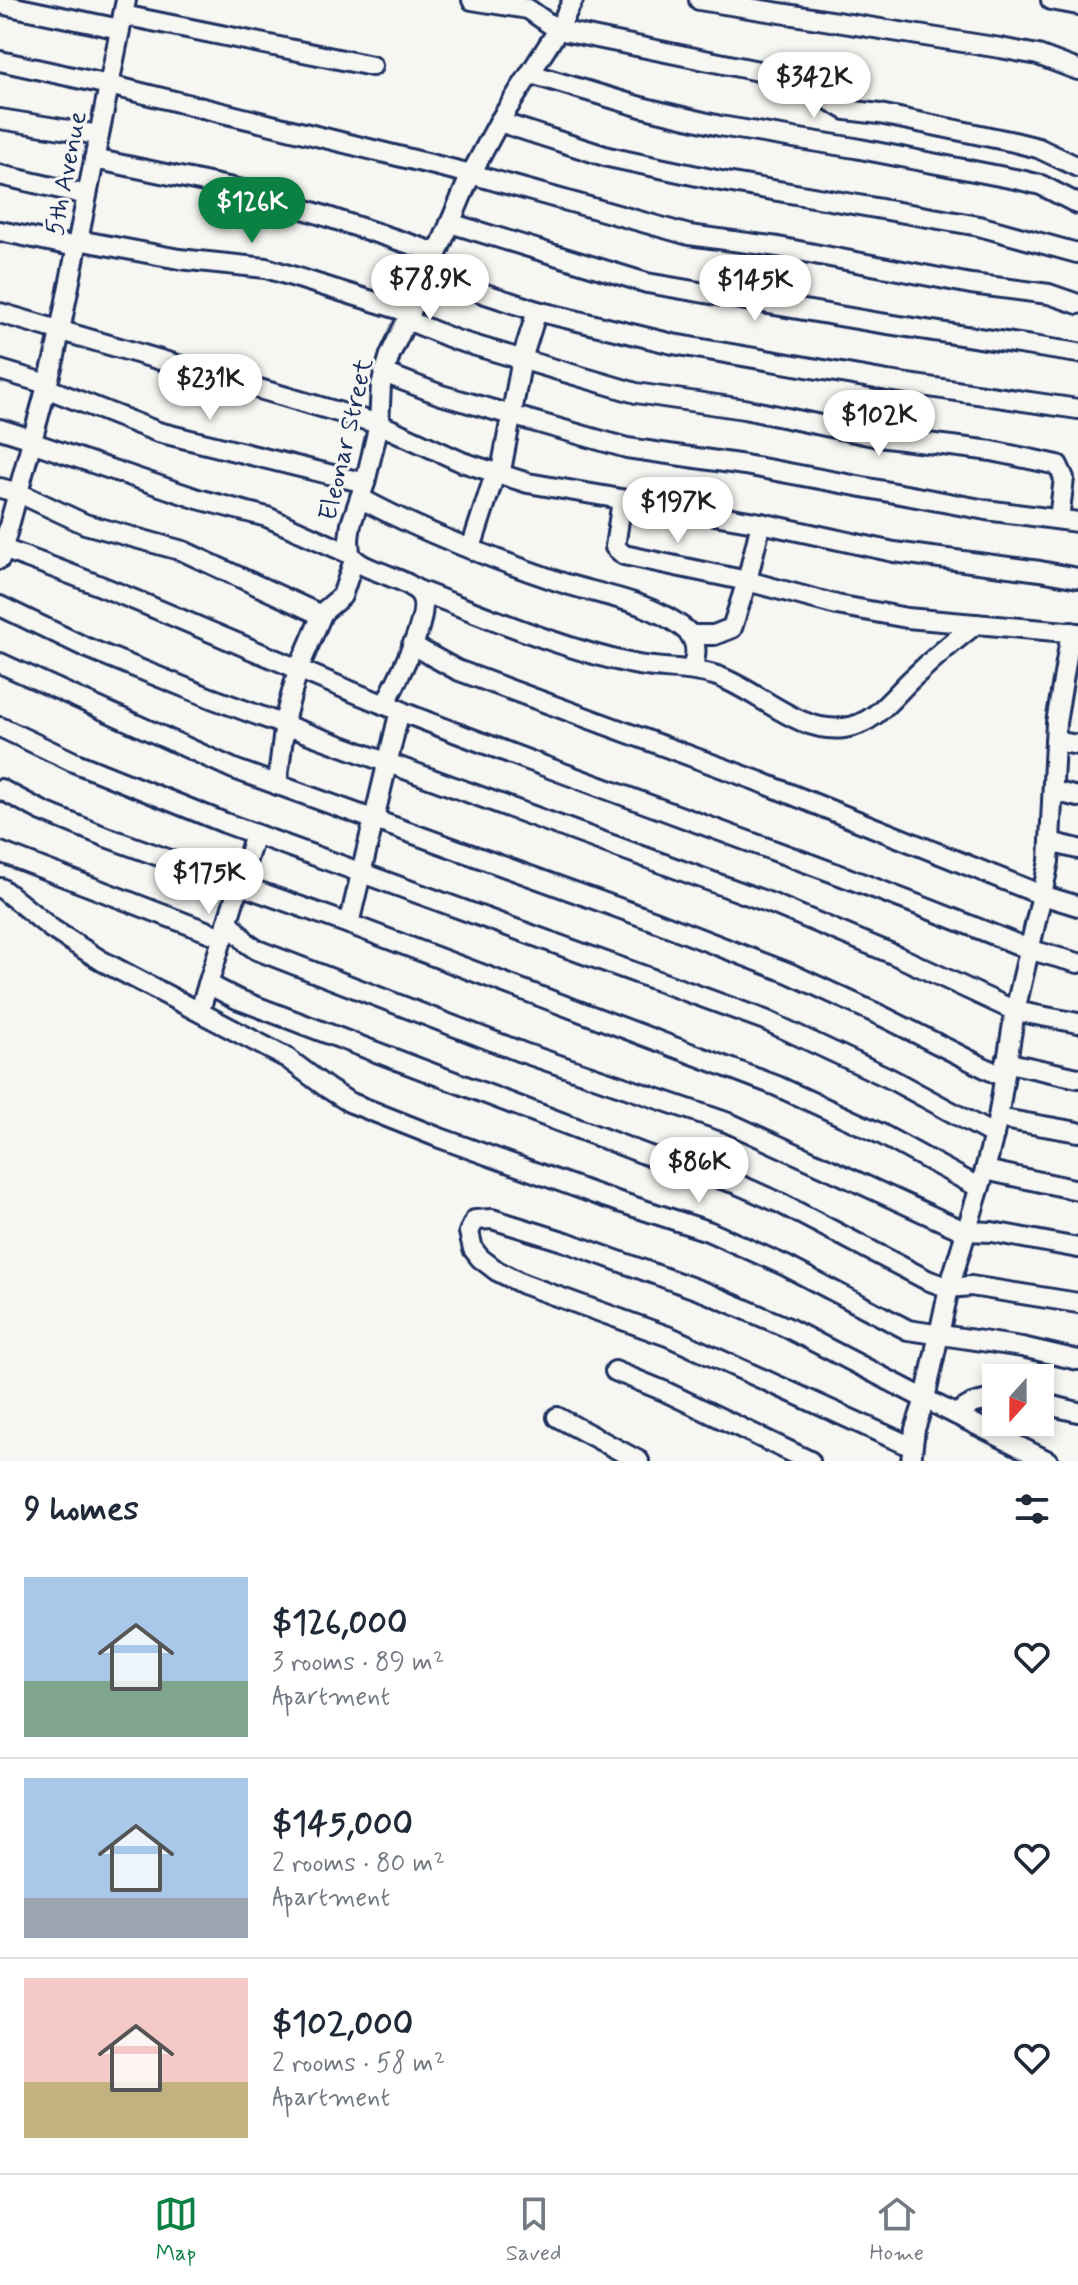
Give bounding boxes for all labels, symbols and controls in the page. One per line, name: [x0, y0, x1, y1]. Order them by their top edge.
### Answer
pin: $342K: [758, 52, 870, 120]
text: $342K: [776, 61, 852, 95]
street label: 5th Avenue: [38, 108, 96, 238]
pin: $126K: [196, 177, 308, 245]
text: $126K: [216, 186, 288, 220]
pin: $78.9K: [365, 254, 495, 322]
pin: $145K: [699, 255, 811, 323]
text: $78.9K: [389, 263, 471, 297]
text: $145K: [717, 264, 793, 298]
pin: $231K: [154, 354, 266, 422]
street label: Eleonar Street: [312, 355, 382, 524]
text: $231K: [176, 363, 244, 397]
pin: $102K: [823, 390, 935, 458]
text: $102K: [841, 399, 917, 433]
pin: $197K: [622, 477, 734, 545]
text: $197K: [640, 486, 716, 520]
pin: $175K: [153, 848, 265, 916]
text: $175K: [173, 857, 245, 891]
pin: $86K: [652, 1137, 746, 1205]
text: $86K: [668, 1146, 730, 1180]
north arrow: [982, 1364, 1054, 1436]
map controls: [982, 1364, 1054, 1436]
text: 9 homes: [24, 1487, 139, 1532]
icon: filters: [1010, 1487, 1054, 1531]
text: $126,000: [272, 1601, 407, 1646]
icon: home: [88, 1609, 184, 1705]
icon: heart: [1010, 1635, 1054, 1679]
text: 3 rooms · 89 m²: [272, 1646, 444, 1680]
text: Apartment: [272, 1680, 390, 1714]
text: $145,000: [272, 1802, 413, 1847]
icon: home: [88, 1810, 184, 1906]
icon: heart: [1010, 1836, 1054, 1880]
text: 2 rooms · 80 m²: [272, 1847, 445, 1881]
text: Apartment: [272, 1881, 390, 1915]
text: $102,000: [272, 2002, 413, 2047]
icon: home: [88, 2010, 184, 2106]
icon: heart: [1010, 2036, 1054, 2080]
text: 2 rooms · 58 m²: [272, 2047, 445, 2081]
text: Apartment: [272, 2081, 390, 2115]
tab: Map: [154, 2192, 198, 2268]
tab: Saved: [506, 2192, 561, 2268]
tab: Home: [869, 2192, 924, 2268]

